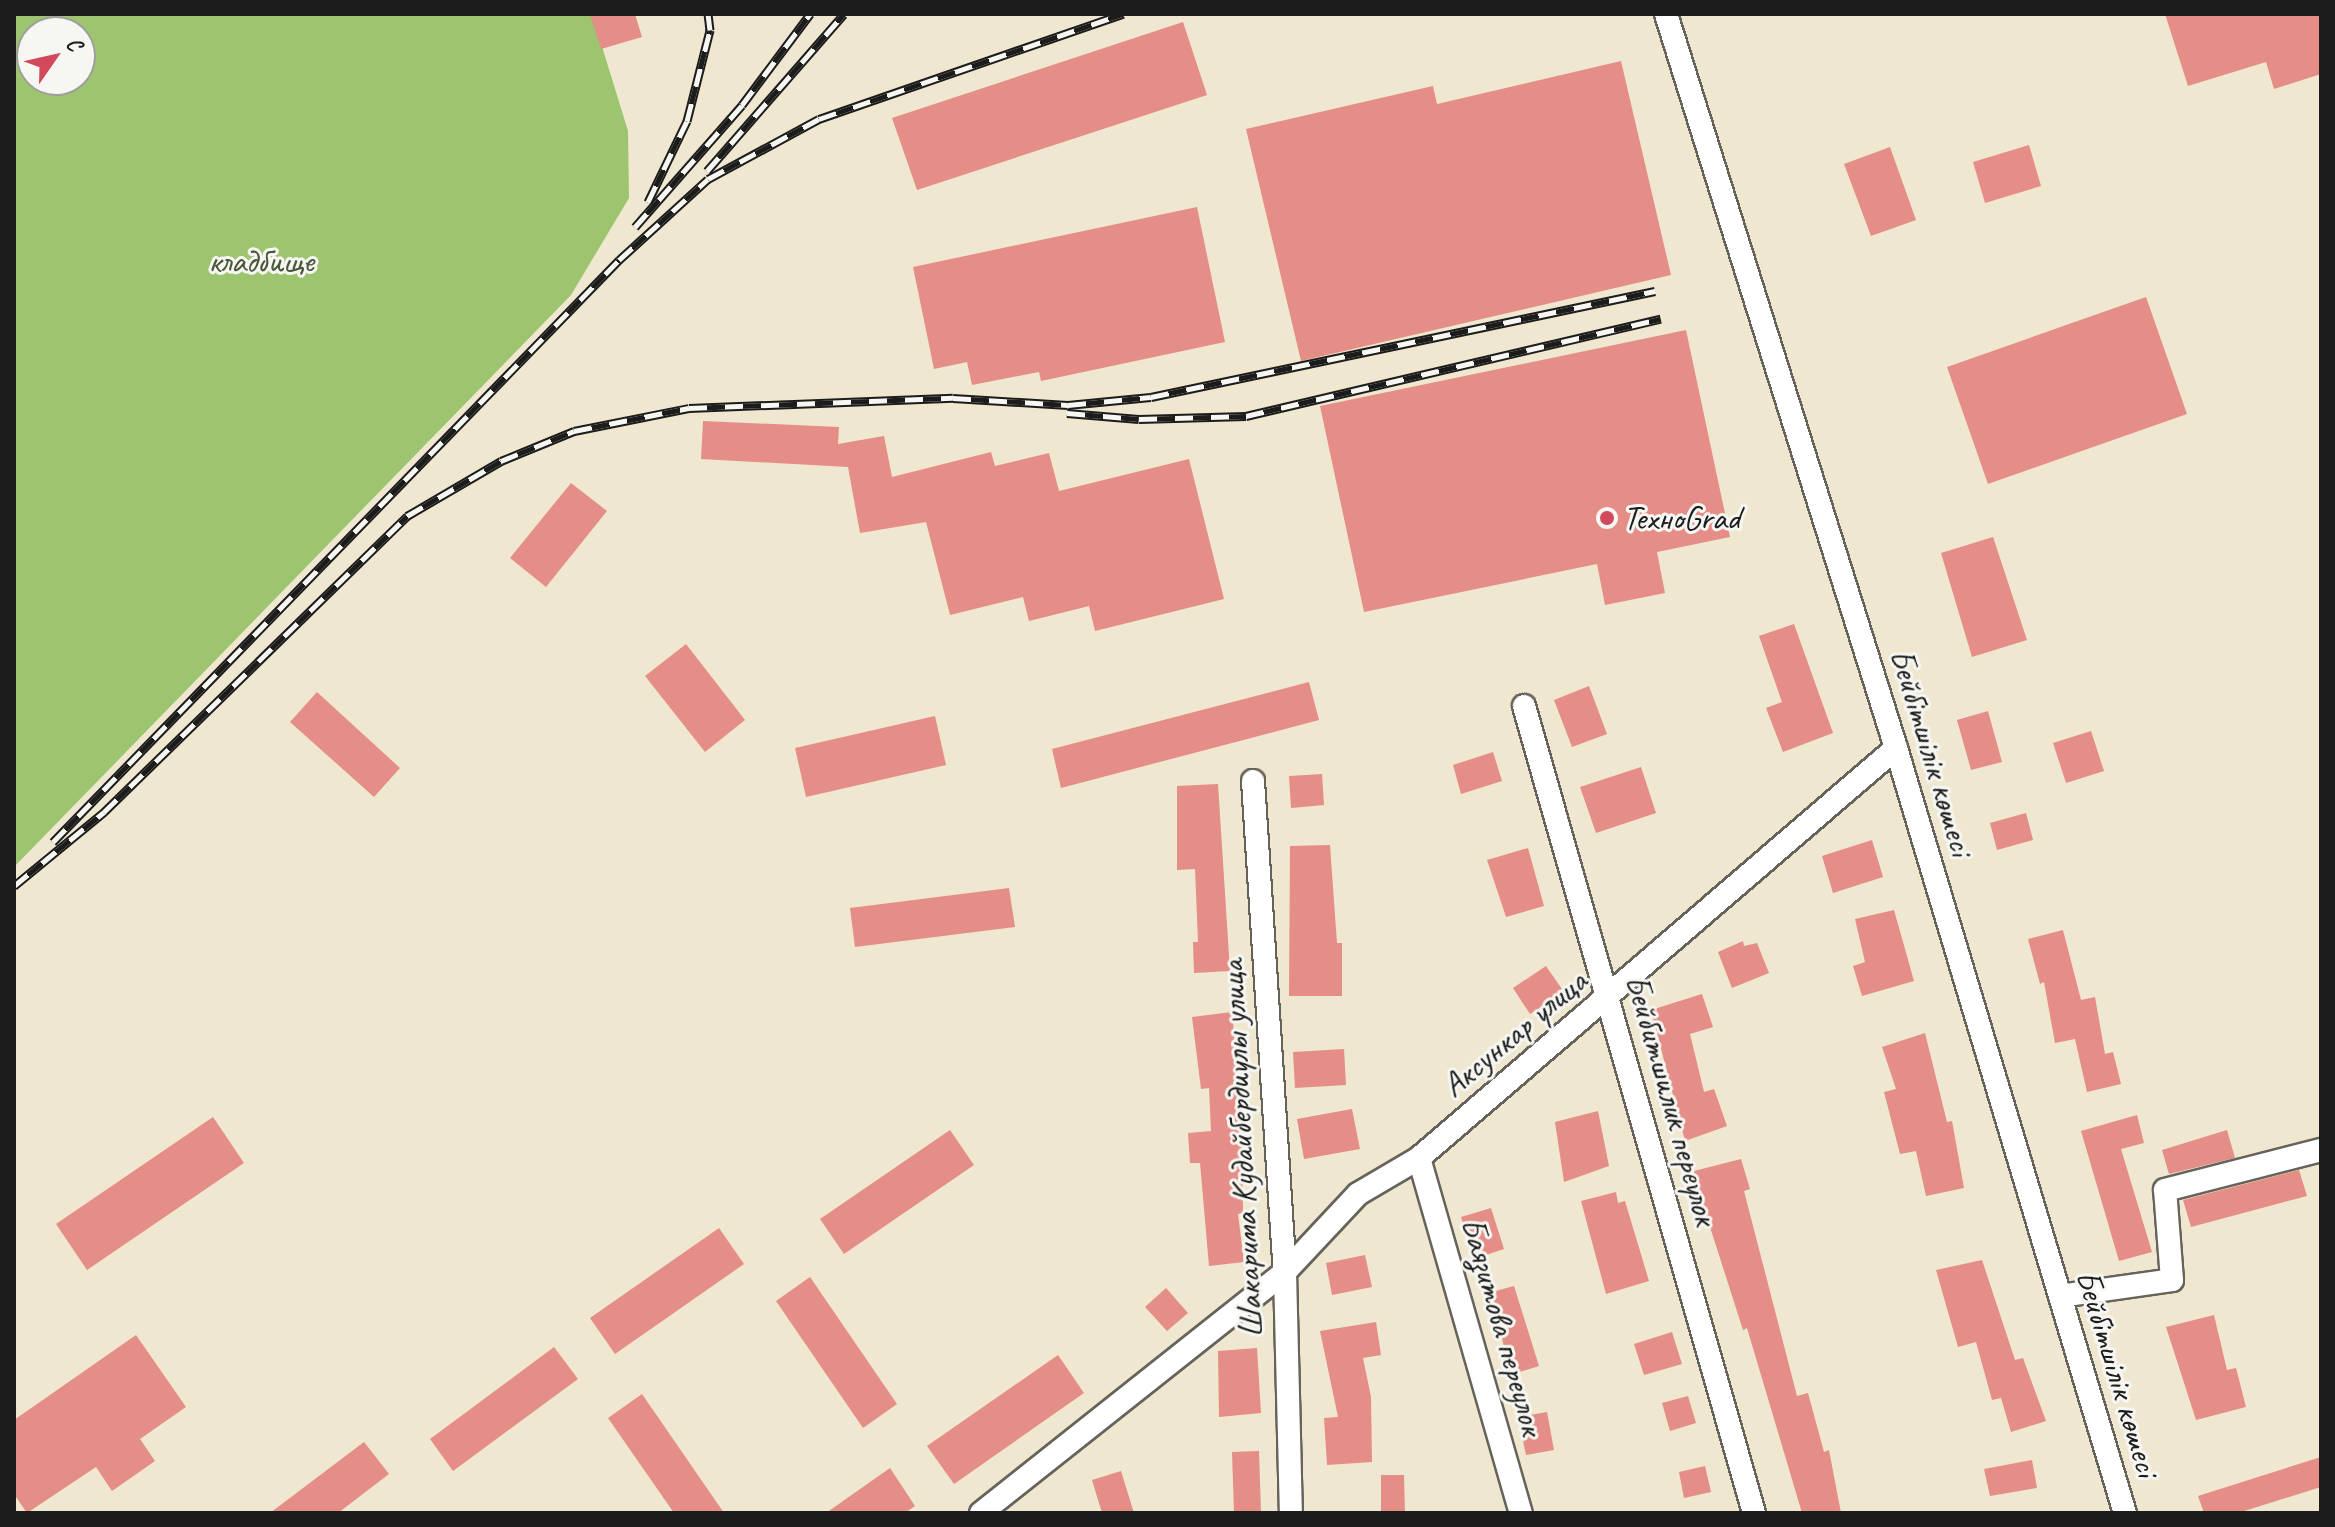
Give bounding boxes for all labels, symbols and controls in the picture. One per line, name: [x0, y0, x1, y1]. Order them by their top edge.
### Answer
north arrow: [16, 16, 96, 96]
text: С: [60, 31, 89, 56]
park label: кладбище: [208, 241, 314, 281]
place label: ТехноGrad: [1623, 498, 1740, 538]
marker: ТехноGrad: [1598, 509, 1616, 527]
street label: Бейбітшілік көшесі: [1881, 644, 1983, 860]
street label: Шакарима Кудайбердиулы улица: [1211, 960, 1271, 1338]
street label: Аксункар улица: [1432, 960, 1596, 1106]
street label: Бейбитшилик переулок: [1617, 969, 1727, 1231]
street label: Баязитова переулок: [1453, 1213, 1553, 1439]
street label: Бейбітшілік көшесі: [2067, 1265, 2169, 1481]

